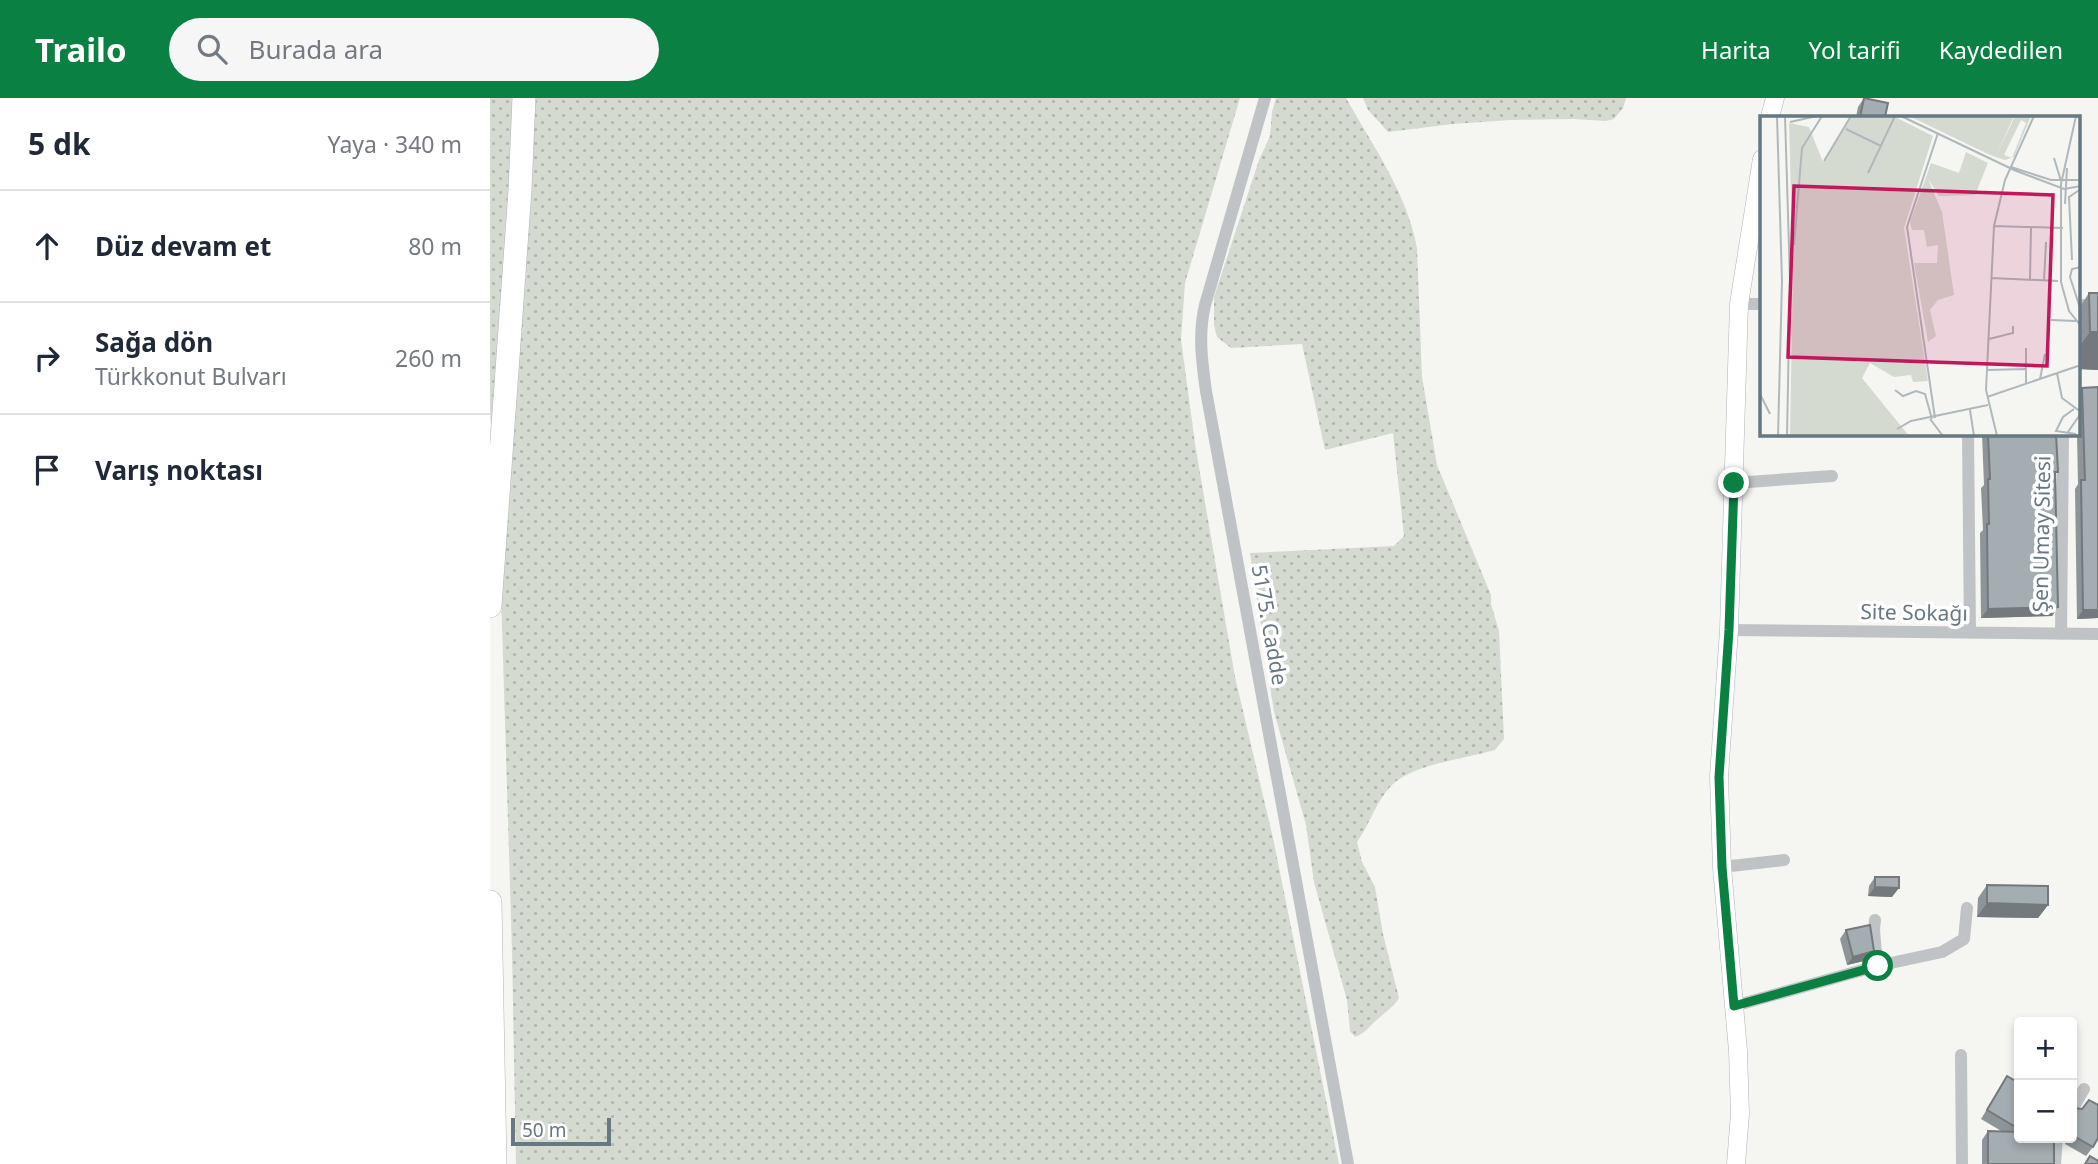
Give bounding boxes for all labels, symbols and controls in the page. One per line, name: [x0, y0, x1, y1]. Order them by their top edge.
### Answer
search box: [169, 18, 659, 81]
text: Trailo: [35, 27, 127, 72]
icon: search: [193, 30, 231, 68]
text: Burada ara: [249, 31, 383, 67]
text: Harita: [1701, 33, 1771, 66]
text: Yol tarifi: [1809, 33, 1901, 66]
text: Kaydedilen: [1939, 33, 2063, 66]
inset map: [1760, 116, 2080, 436]
text: 5 dk: [28, 123, 91, 164]
text: Yaya · 340 m: [328, 128, 462, 160]
icon: ahead: [28, 227, 66, 265]
text: Düz devam et: [95, 228, 271, 264]
text: 80 m: [408, 230, 462, 262]
text: Sağa dön: [95, 324, 213, 360]
icon: right: [28, 339, 66, 377]
text: 260 m: [395, 342, 462, 374]
text: Türkkonut Bulvarı: [95, 360, 287, 392]
icon: arrive: [28, 451, 66, 489]
text: Varış noktası: [95, 452, 263, 488]
street label: Şen Umay Sitesi: [2026, 455, 2056, 613]
route end: [1718, 467, 1749, 498]
street label: 5175. Cadde: [1246, 562, 1294, 687]
street label: Site Sokağı: [1860, 597, 1968, 627]
route start: [1862, 950, 1893, 981]
map controls: [2014, 1017, 2077, 1143]
button: +: [2014, 1017, 2077, 1080]
button: −: [2014, 1080, 2077, 1143]
scale bar: [511, 1115, 611, 1147]
text: 50 m: [522, 1117, 566, 1143]

